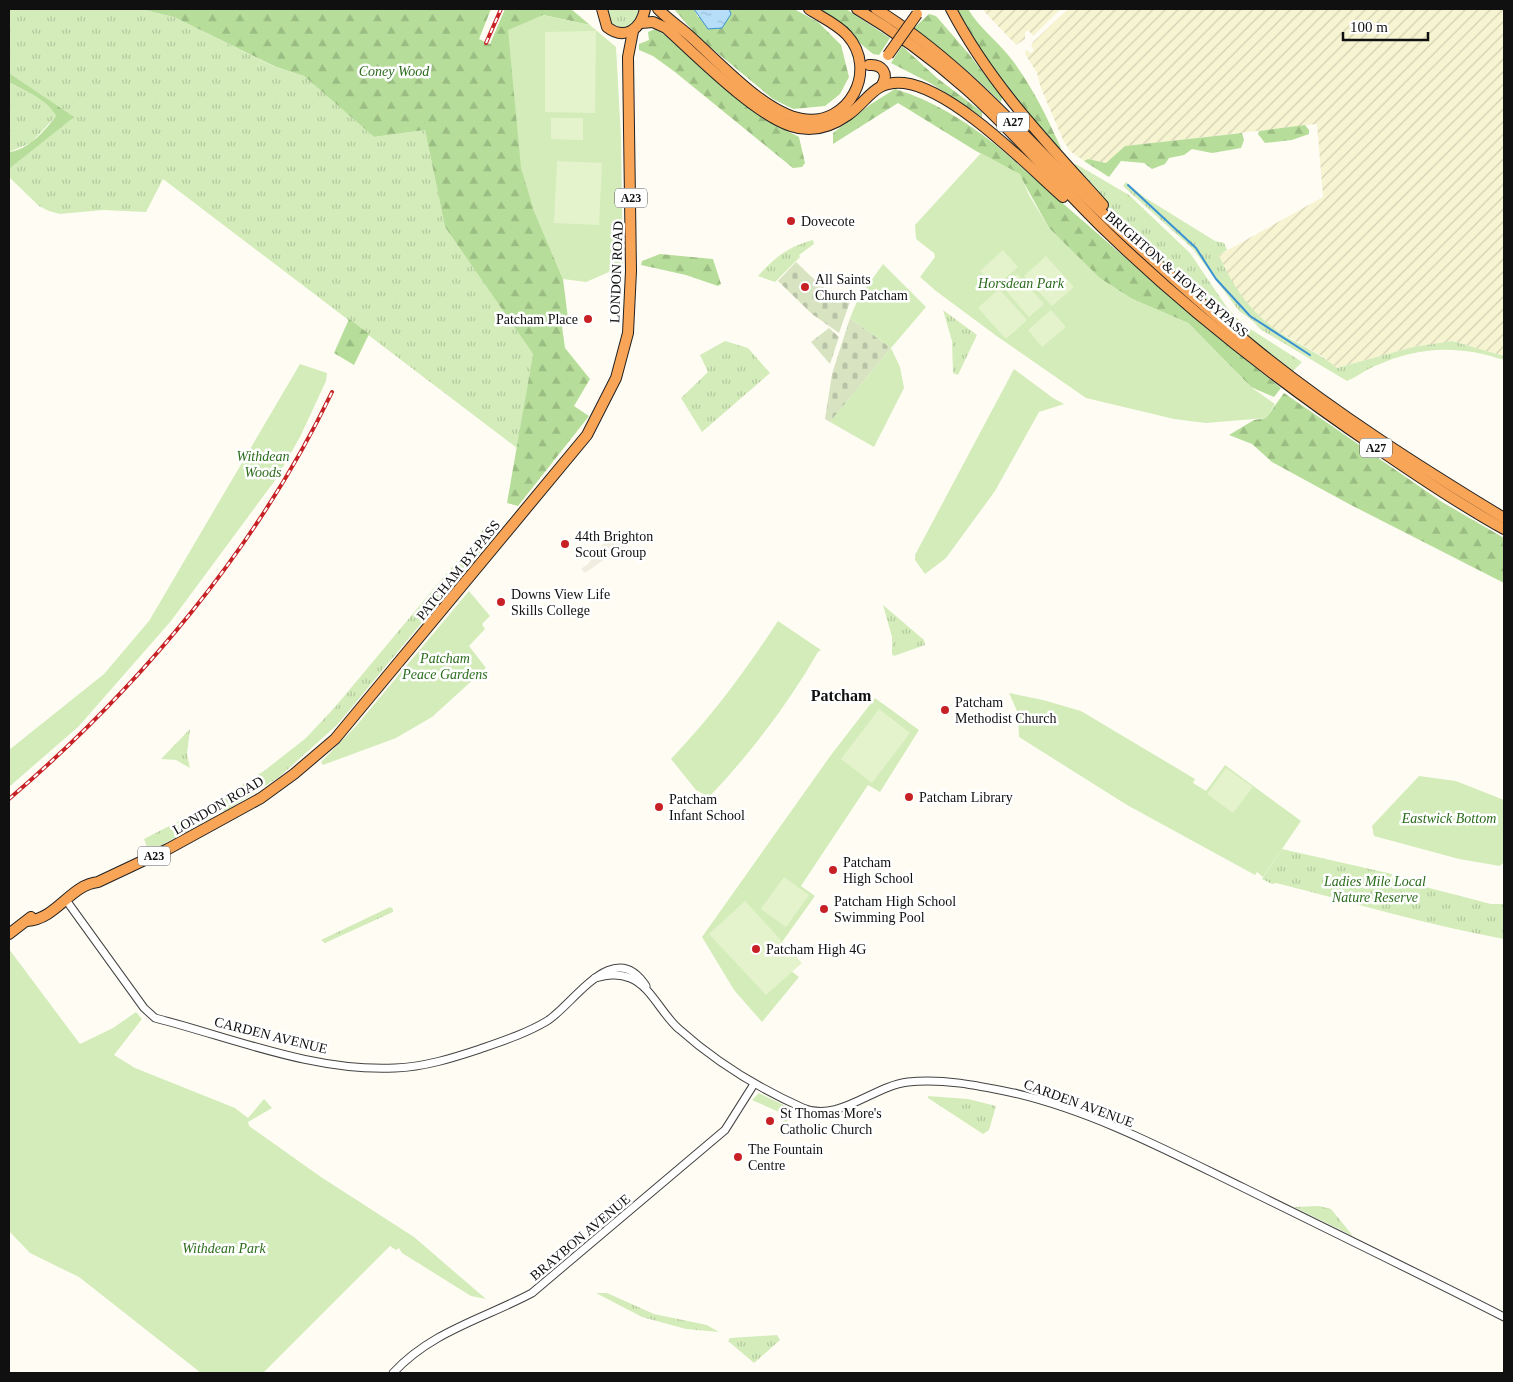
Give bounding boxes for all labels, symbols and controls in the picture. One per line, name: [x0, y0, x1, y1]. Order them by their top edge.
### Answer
scale bar: [1343, 10, 1428, 42]
text: 100 m: [1350, 19, 1388, 35]
park label: Coney Wood: [359, 64, 430, 79]
road number: A27: [997, 112, 1029, 132]
road number: A23: [615, 188, 647, 208]
street label: BRIGHTON & HOVE BYPASS: [1102, 208, 1251, 340]
place label: Dovecote: [801, 214, 855, 229]
marker: Dovecote: [785, 215, 797, 227]
street label: LONDON ROAD: [607, 221, 626, 323]
place label: All Saints Church Patcham: [815, 272, 908, 303]
park label: Horsdean Park: [977, 276, 1065, 291]
marker: All Saints Church Patcham: [799, 281, 811, 293]
place label: Patcham Place: [496, 312, 578, 327]
marker: Patcham Place: [582, 313, 594, 325]
road number: A27: [1360, 438, 1392, 458]
park label: Withdean Woods: [237, 449, 289, 480]
street label: PATCHAM BY-PASS: [414, 517, 503, 623]
place label: 44th Brighton Scout Group: [575, 529, 653, 560]
marker: 44th Brighton Scout Group: [559, 538, 571, 550]
place label: Downs View Life Skills College: [511, 587, 610, 618]
marker: Downs View Life Skills College: [495, 596, 507, 608]
park label: Patcham Peace Gardens: [401, 651, 488, 682]
district label: Patcham: [811, 687, 872, 704]
place label: Patcham Methodist Church: [955, 695, 1057, 726]
marker: Patcham Methodist Church: [939, 704, 951, 716]
street label: LONDON ROAD: [170, 773, 266, 837]
place label: Patcham Library: [919, 790, 1013, 805]
marker: Patcham Library: [903, 791, 915, 803]
place label: Patcham Infant School: [669, 792, 745, 823]
marker: Patcham Infant School: [653, 801, 665, 813]
park label: Eastwick Bottom: [1401, 811, 1496, 826]
road number: A23: [138, 846, 170, 866]
place label: Patcham High School: [843, 855, 914, 886]
marker: Patcham High School: [827, 864, 839, 876]
park label: Ladies Mile Local Nature Reserve: [1323, 874, 1426, 905]
place label: Patcham High School Swimming Pool: [834, 894, 956, 925]
marker: Patcham High School Swimming Pool: [818, 903, 830, 915]
place label: Patcham High 4G: [766, 942, 866, 957]
marker: Patcham High 4G: [750, 943, 762, 955]
street label: CARDEN AVENUE: [213, 1014, 329, 1057]
street label: CARDEN AVENUE: [1022, 1077, 1136, 1130]
place label: St Thomas More's Catholic Church: [780, 1106, 882, 1137]
marker: St Thomas More's Catholic Church: [764, 1115, 776, 1127]
place label: The Fountain Centre: [748, 1142, 823, 1173]
marker: The Fountain Centre: [732, 1151, 744, 1163]
street label: BRAYBON AVENUE: [527, 1191, 633, 1284]
park label: Withdean Park: [182, 1241, 267, 1256]

